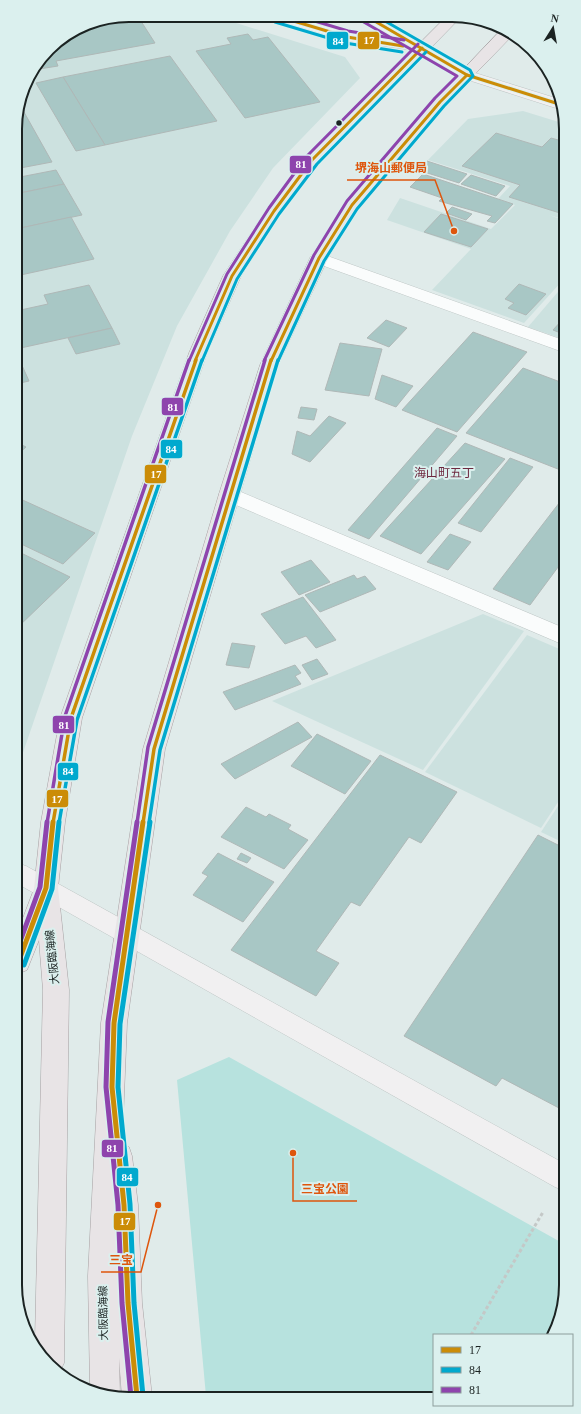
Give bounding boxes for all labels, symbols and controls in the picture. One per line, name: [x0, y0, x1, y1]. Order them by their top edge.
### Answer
north arrow: [533, 8, 573, 48]
text: N: [550, 12, 560, 25]
line badge: 84: [326, 31, 349, 50]
line badge: 17: [357, 31, 380, 50]
text: 17: [364, 34, 375, 46]
text: 84: [333, 35, 344, 47]
unlabelled marker: [334, 118, 344, 128]
line badge: 81: [289, 155, 312, 174]
callout: 堺海山郵便局: [347, 156, 435, 180]
text: 81: [296, 158, 307, 170]
text: 堺海山郵便局: [355, 161, 427, 175]
line badge: 81: [161, 397, 184, 416]
text: 81: [168, 401, 179, 413]
line badge: 84: [160, 439, 183, 459]
text: 84: [166, 443, 177, 455]
line badge: 17: [144, 464, 167, 484]
district label: 海山町五丁: [414, 466, 474, 480]
text: 17: [151, 468, 162, 480]
line badge: 81: [52, 715, 75, 734]
text: 81: [59, 719, 70, 731]
line badge: 84: [57, 762, 79, 781]
text: 84: [63, 765, 74, 777]
line badge: 17: [46, 789, 69, 808]
text: 17: [52, 793, 63, 805]
street label: 大阪臨海線: [43, 929, 61, 985]
line badge: 81: [101, 1139, 124, 1158]
text: 81: [107, 1142, 118, 1154]
line badge: 84: [116, 1167, 139, 1187]
text: 84: [122, 1171, 133, 1183]
callout: 三宝公園: [293, 1177, 357, 1201]
text: 三宝公園: [301, 1182, 349, 1196]
line badge: 17: [113, 1212, 136, 1231]
text: 17: [120, 1215, 131, 1227]
callout: 三宝: [101, 1248, 141, 1272]
text: 三宝: [109, 1253, 133, 1267]
street label: 大阪臨海線: [97, 1285, 109, 1341]
legend: [433, 1334, 573, 1406]
text: 17: [469, 1343, 481, 1357]
text: 84: [469, 1363, 481, 1377]
text: 81: [469, 1383, 481, 1397]

